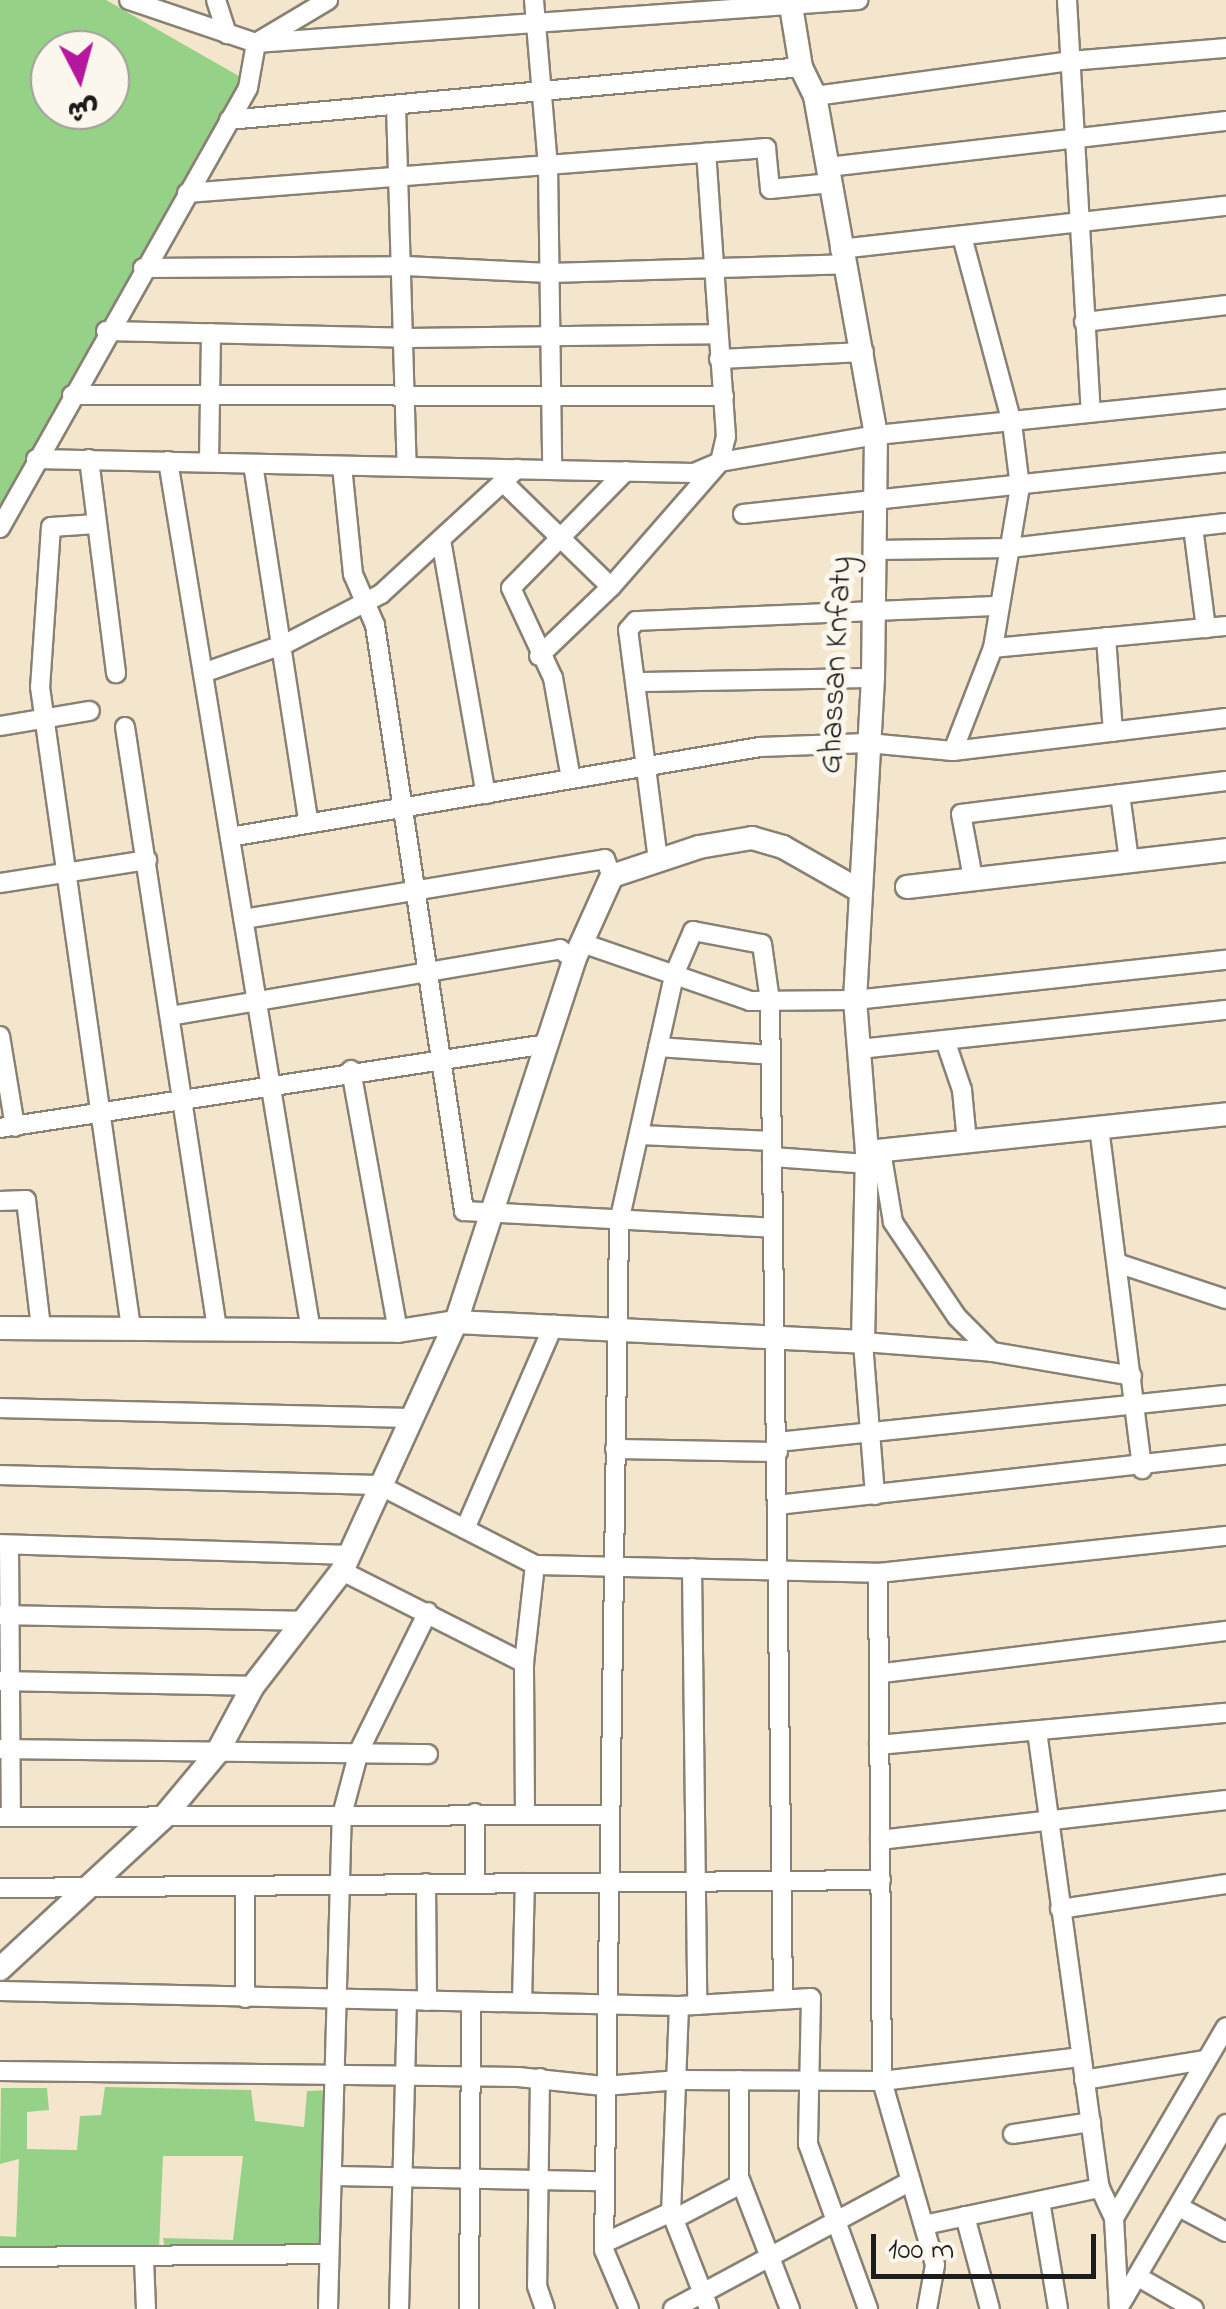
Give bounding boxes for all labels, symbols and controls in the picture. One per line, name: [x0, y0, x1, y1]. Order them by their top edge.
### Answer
north arrow: [30, 30, 130, 130]
text: ش: [66, 86, 100, 130]
street label: Ghassan Knfaty: [813, 555, 863, 775]
scale bar: [876, 2214, 1101, 2276]
text: 100 m: [888, 2229, 954, 2273]

